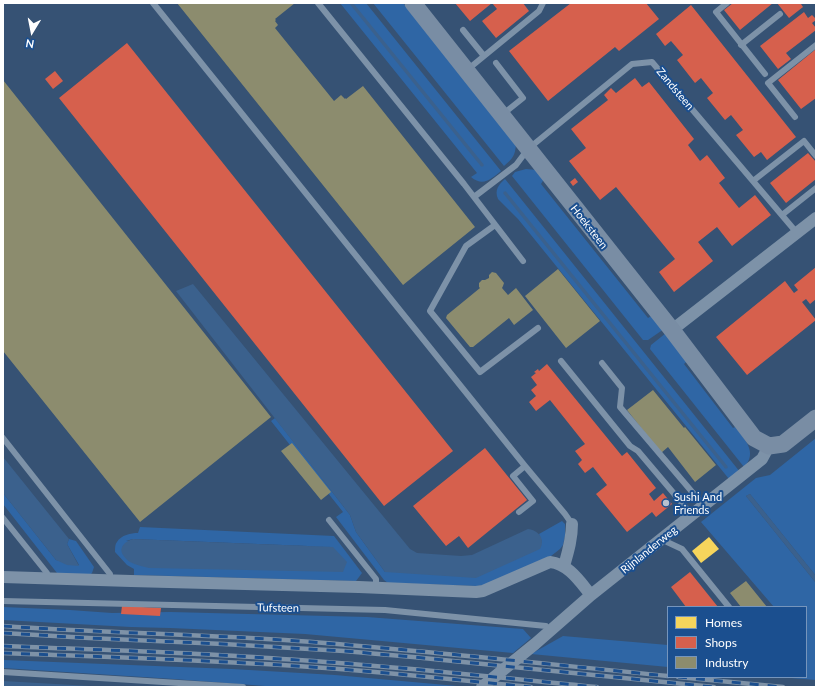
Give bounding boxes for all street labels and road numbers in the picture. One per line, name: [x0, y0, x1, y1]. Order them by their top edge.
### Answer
street label: Zandsteen: [654, 65, 696, 113]
street label: Hoeksteen: [568, 202, 610, 252]
street label: Rijnlanderweg: [618, 523, 680, 577]
street label: Tufsteen: [257, 601, 299, 615]

